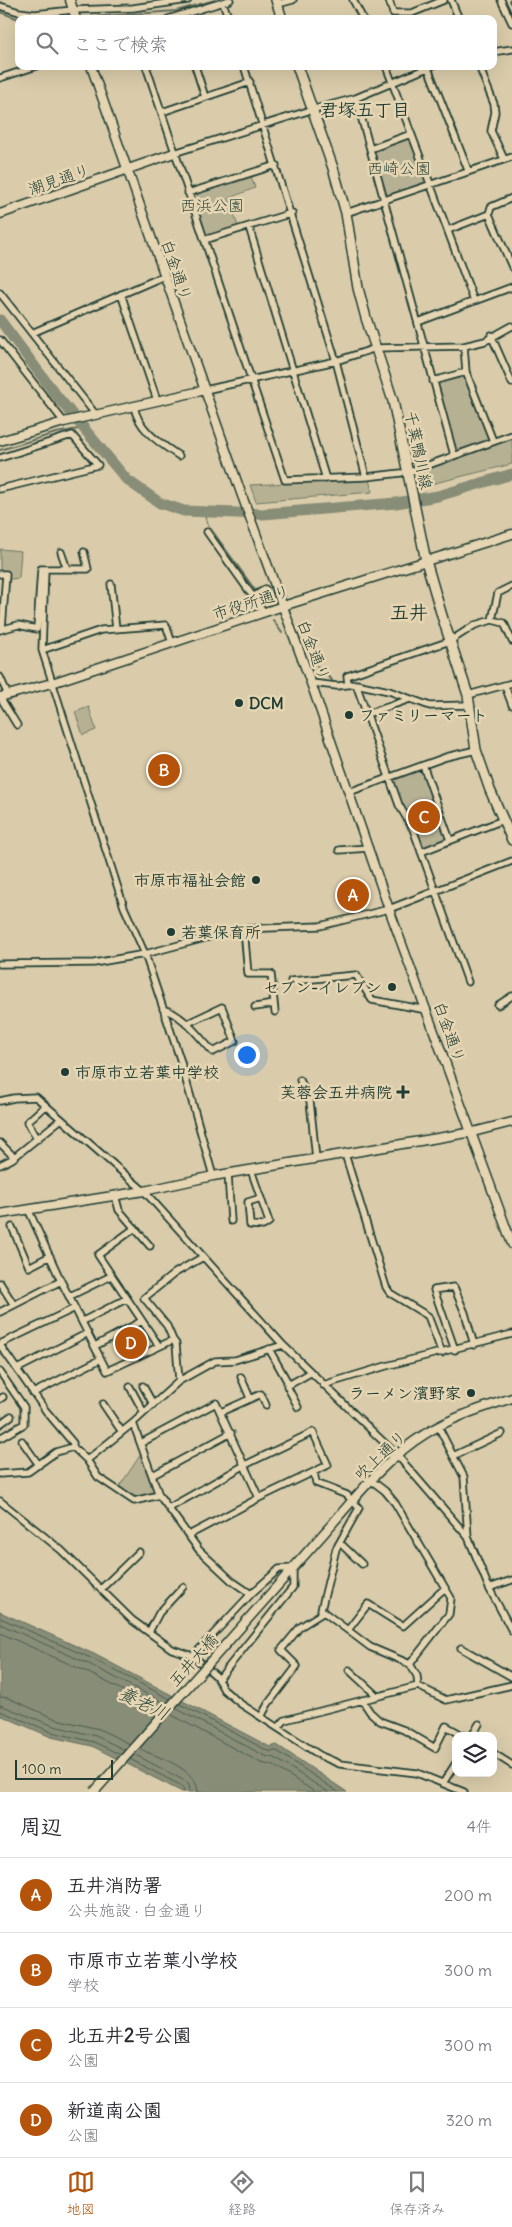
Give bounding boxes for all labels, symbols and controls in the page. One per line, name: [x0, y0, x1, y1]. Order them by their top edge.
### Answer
search box: [15, 15, 497, 70]
icon: search: [33, 29, 61, 57]
text: ここで検索: [73, 32, 168, 56]
district label: 君塚五丁目: [320, 98, 410, 121]
park label: 西崎公園: [367, 158, 431, 178]
street label: 潮見通り: [25, 159, 93, 199]
park label: 西浜公園: [180, 195, 244, 215]
street label: 白金通り: [157, 236, 197, 304]
street label: 千葉鴨川線: [401, 409, 437, 491]
street label: 市役所通り: [210, 580, 292, 624]
district label: 五井: [390, 600, 428, 624]
street label: 白金通り: [293, 617, 335, 683]
place label: DCM: [249, 693, 284, 713]
marker: DCM: [233, 697, 245, 709]
place label: ファミリーマート: [359, 705, 488, 725]
marker: ファミリーマート: [343, 709, 355, 721]
pin: B: [148, 751, 180, 789]
pin: C: [408, 798, 440, 836]
place label: 市原市福祉会館: [134, 870, 246, 890]
marker: 市原市福祉会館: [250, 874, 262, 886]
pin: A: [337, 876, 369, 914]
place label: 若葉保育所: [181, 922, 261, 942]
marker: 若葉保育所: [165, 926, 177, 938]
place label: セブン-イレブン: [263, 977, 382, 997]
marker: セブン-イレブン: [386, 981, 398, 993]
street label: 白金通り: [430, 999, 470, 1065]
your location: [234, 1042, 260, 1068]
place label: 市原市立若葉中学校: [75, 1062, 219, 1082]
marker: 市原市立若葉中学校: [59, 1066, 71, 1078]
place label: 芙蓉会五井病院: [280, 1082, 392, 1102]
marker: 芙蓉会五井病院: [396, 1085, 410, 1099]
pin: D: [115, 1324, 147, 1362]
place label: ラーメン濱野家: [349, 1383, 461, 1403]
marker: ラーメン濱野家: [465, 1387, 477, 1399]
street label: 吹上通り: [350, 1426, 410, 1484]
street label: 五井大橋: [164, 1630, 222, 1690]
water label: 養老川: [115, 1681, 173, 1725]
map controls: [452, 1732, 497, 1777]
button: layers: [452, 1732, 497, 1777]
scale bar: [15, 1757, 112, 1780]
text: 100 m: [22, 1760, 62, 1778]
text: 周辺: [20, 1813, 62, 1840]
text: 4件: [467, 1816, 492, 1836]
text: 五井消防署: [67, 1873, 162, 1897]
text: A: [31, 1885, 41, 1905]
text: 200 m: [444, 1885, 492, 1905]
text: 公共施設 · 白金通り: [67, 1900, 206, 1920]
text: 市原市立若葉小学校: [67, 1948, 238, 1972]
text: B: [31, 1960, 41, 1980]
text: 300 m: [444, 1960, 492, 1980]
text: 学校: [67, 1975, 99, 1995]
text: 北五井2号公園: [67, 2023, 191, 2047]
text: C: [31, 2035, 41, 2055]
text: 300 m: [444, 2035, 492, 2055]
text: 公園: [67, 2050, 99, 2070]
text: 新道南公園: [67, 2098, 162, 2122]
text: D: [30, 2110, 42, 2130]
text: 320 m: [446, 2110, 492, 2130]
text: 公園: [67, 2125, 99, 2145]
tab: 地図: [67, 2168, 95, 2218]
tab: 経路: [228, 2168, 256, 2218]
tab: 保存済み: [389, 2168, 445, 2218]

